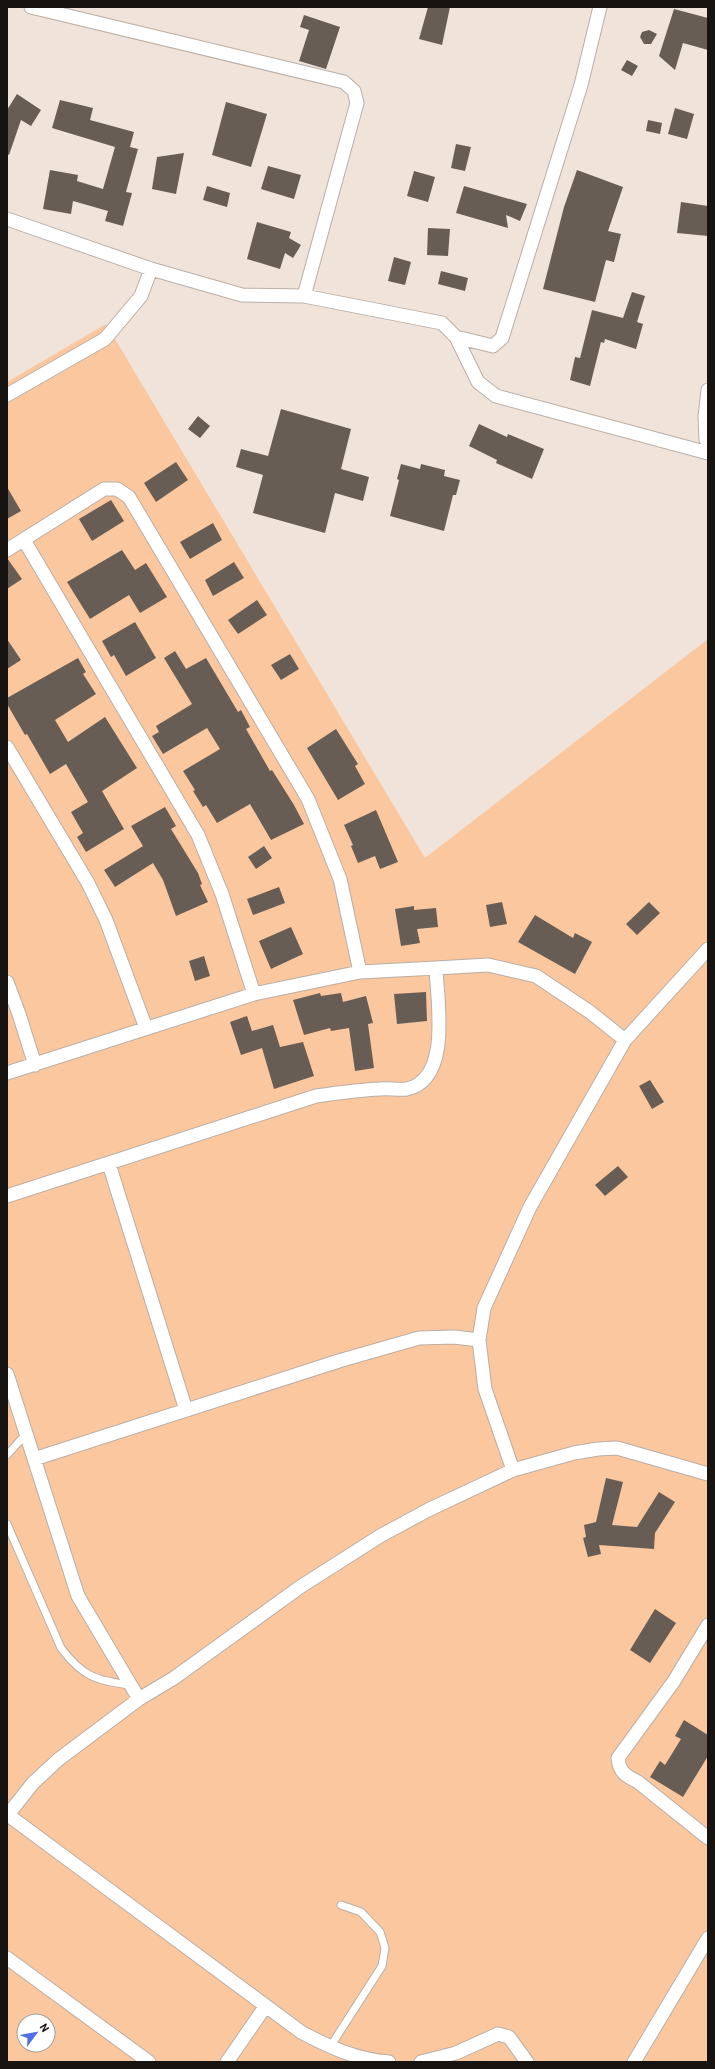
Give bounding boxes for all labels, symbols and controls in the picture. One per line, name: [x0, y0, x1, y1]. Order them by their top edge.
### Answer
north arrow: [16, 2013, 56, 2053]
text: N: [37, 2021, 52, 2034]

